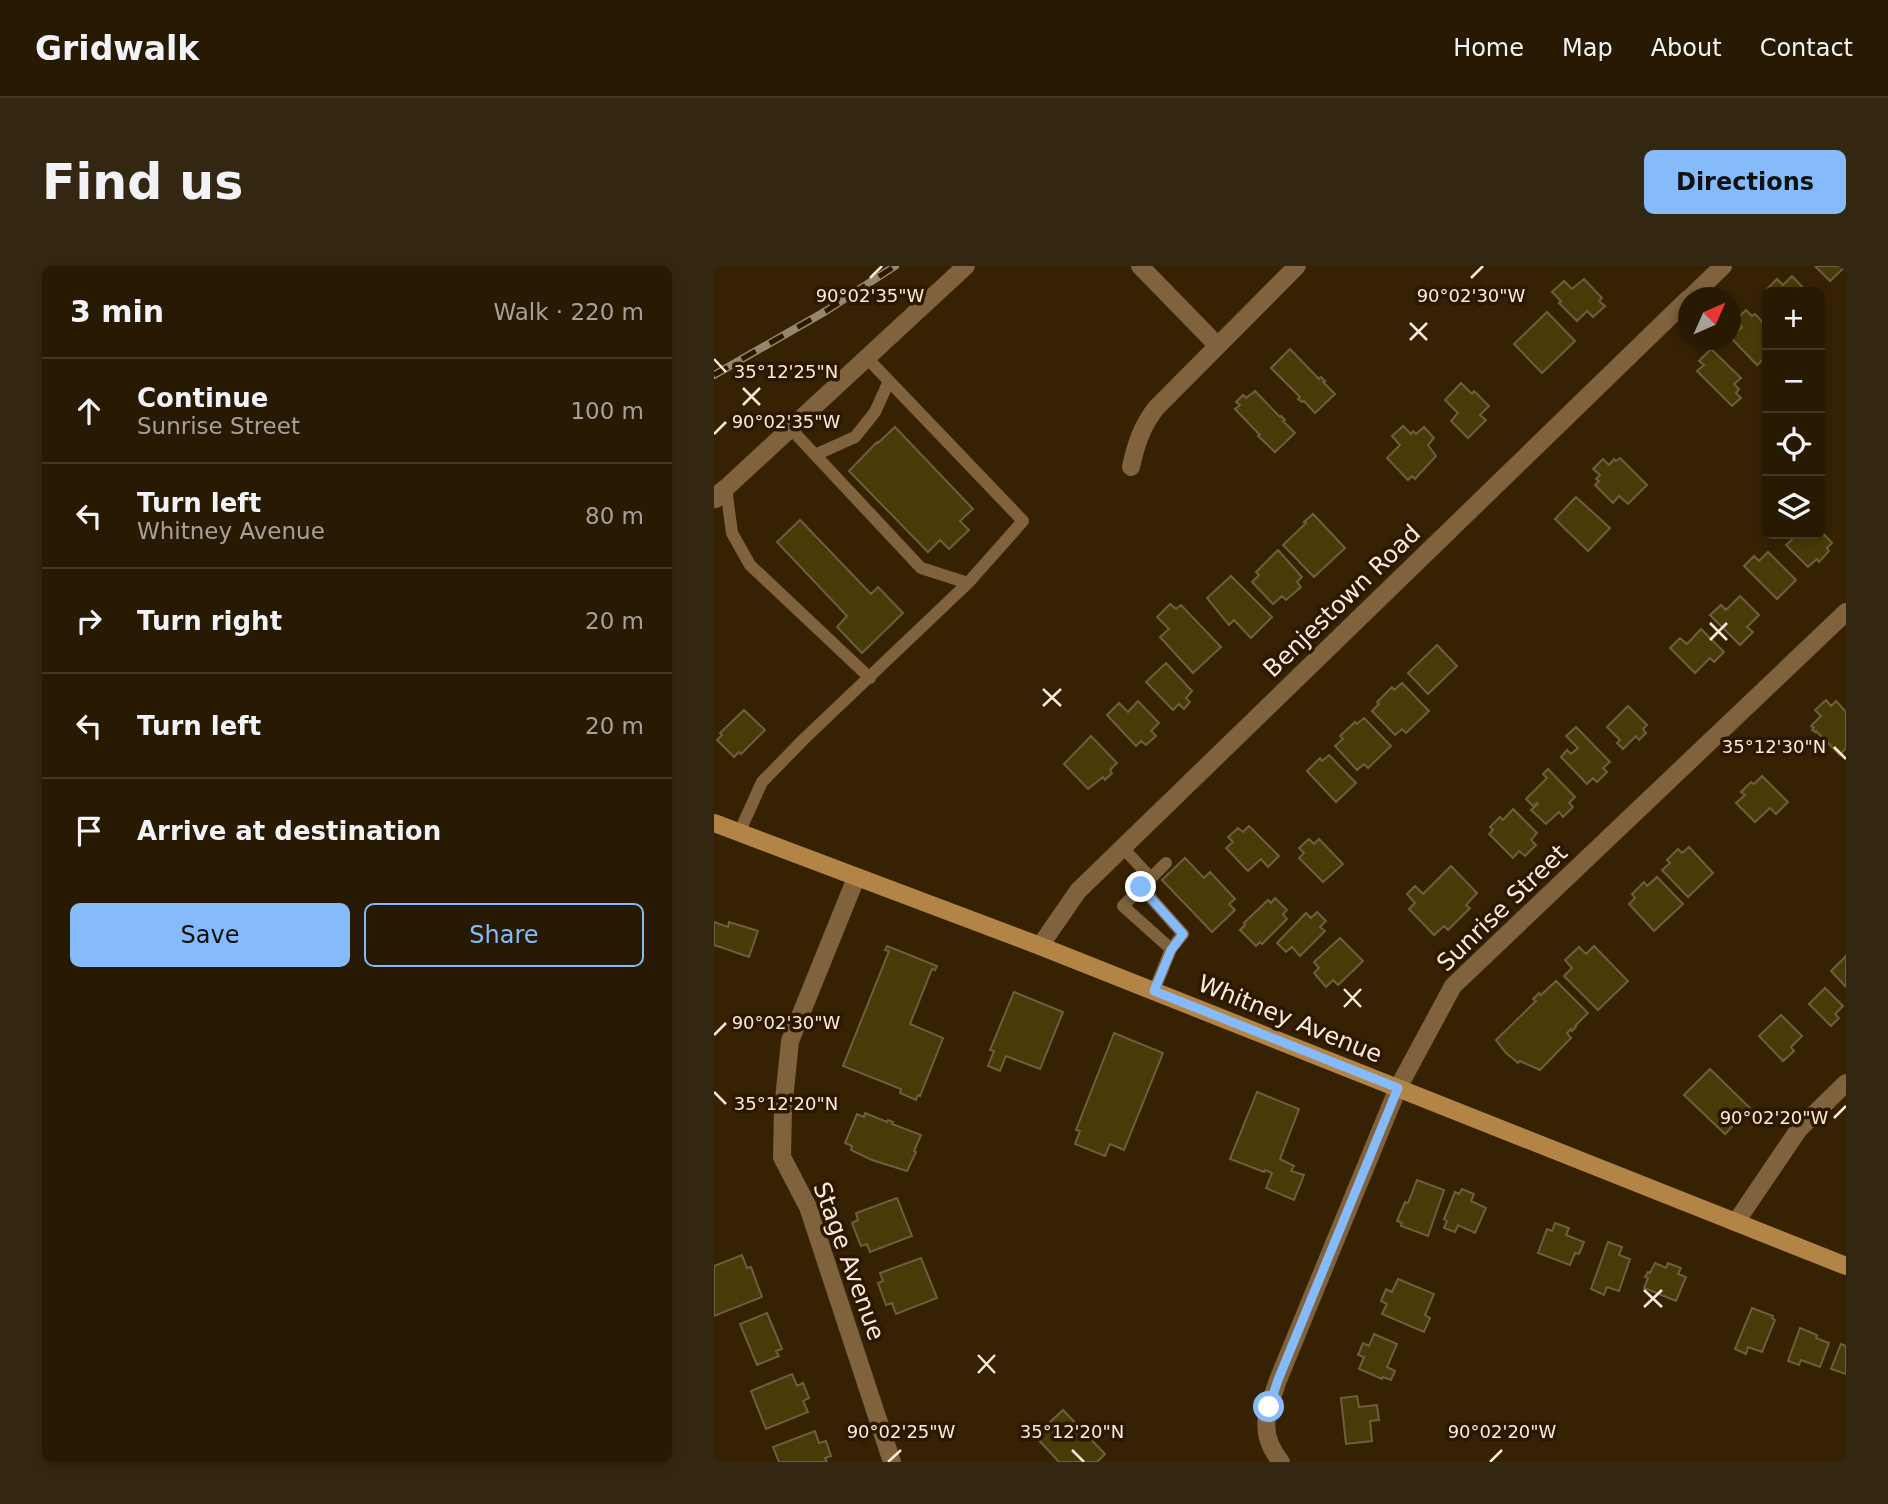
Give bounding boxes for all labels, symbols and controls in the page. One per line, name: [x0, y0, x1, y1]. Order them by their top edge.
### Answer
text: Gridwalk: [35, 29, 199, 68]
text: Home: [1453, 34, 1524, 62]
text: Map: [1562, 34, 1613, 62]
text: About: [1651, 34, 1722, 62]
text: Contact: [1760, 34, 1853, 62]
button: Directions: [1644, 150, 1846, 214]
text: Find us: [42, 154, 243, 211]
text: 90°02'35"W: [816, 285, 925, 306]
text: 90°02'30"W: [1417, 285, 1526, 306]
north arrow: [1678, 287, 1741, 350]
map controls: [1762, 287, 1825, 539]
button: +: [1762, 287, 1825, 350]
text: 3 min: [70, 294, 164, 329]
text: Walk · 220 m: [493, 299, 644, 325]
button: −: [1762, 350, 1825, 413]
text: 35°12'25"N: [734, 361, 838, 382]
text: Continue: [137, 383, 268, 413]
icon: ahead: [70, 392, 108, 430]
text: 100 m: [570, 398, 644, 424]
text: 90°02'35"W: [732, 411, 841, 432]
text: Sunrise Street: [137, 413, 300, 439]
button: locate: [1762, 413, 1825, 476]
button: layers: [1762, 476, 1825, 539]
text: Turn left: [137, 488, 261, 518]
icon: left: [70, 497, 108, 535]
text: 80 m: [585, 503, 644, 529]
text: Whitney Avenue: [137, 518, 325, 544]
street label: Benjestown Road: [1258, 519, 1426, 683]
icon: right: [70, 602, 108, 640]
text: Turn right: [137, 606, 282, 636]
text: 20 m: [585, 608, 644, 634]
icon: left: [70, 707, 108, 745]
text: Turn left: [137, 711, 261, 741]
text: 20 m: [585, 713, 644, 739]
text: 35°12'30"N: [1722, 736, 1826, 757]
icon: arrive: [70, 812, 108, 850]
text: Arrive at destination: [137, 816, 441, 846]
street label: Sunrise Street: [1431, 839, 1573, 977]
route end: [1125, 871, 1156, 902]
button: Save: [70, 903, 350, 967]
button: Share: [364, 903, 644, 967]
street label: Whitney Avenue: [1194, 969, 1386, 1069]
text: 90°02'30"W: [732, 1012, 841, 1033]
text: 35°12'20"N: [734, 1093, 838, 1114]
text: 90°02'20"W: [1720, 1107, 1829, 1128]
street label: Stage Avenue: [807, 1178, 891, 1344]
route start: [1253, 1391, 1284, 1422]
text: 90°02'25"W: [847, 1421, 956, 1442]
text: 35°12'20"N: [1020, 1421, 1124, 1442]
text: 90°02'20"W: [1448, 1421, 1557, 1442]

